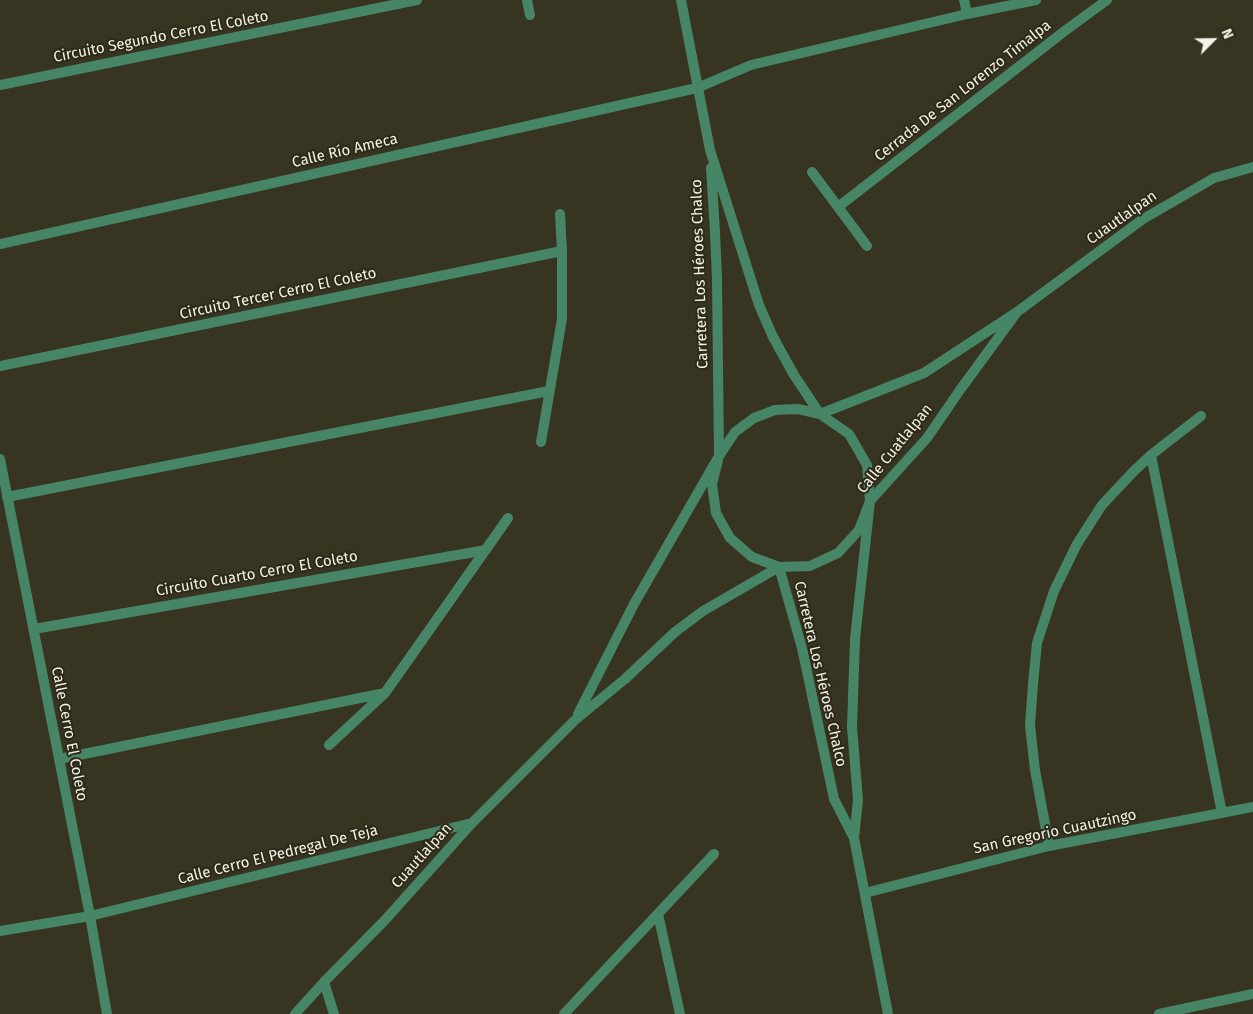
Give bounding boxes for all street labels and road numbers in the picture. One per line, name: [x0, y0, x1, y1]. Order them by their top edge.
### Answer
street label: Circuito Segundo Cerro El Coleto: [52, 7, 270, 67]
street label: Cerrada De San Lorenzo Timalpa: [871, 16, 1055, 166]
street label: Calle Río Ameca: [290, 130, 400, 172]
street label: Carretera Los Héroes Chalco: [688, 179, 712, 369]
street label: Cuautlalpan: [1083, 187, 1161, 249]
street label: Circuito Tercer Cerro El Coleto: [178, 264, 378, 324]
street label: Calle Cuatlalpan: [853, 401, 937, 497]
street label: Circuito Cuarto Cerro El Coleto: [155, 547, 359, 601]
street label: Carretera Los Héroes Chalco: [790, 579, 850, 769]
street label: Calle Cerro El Coleto: [47, 665, 91, 803]
street label: San Gregorio Cuautzingo: [972, 806, 1138, 858]
street label: Cuautlalpan: [388, 820, 456, 892]
street label: Calle Cerro El Pedregal De Teja: [176, 821, 380, 889]

